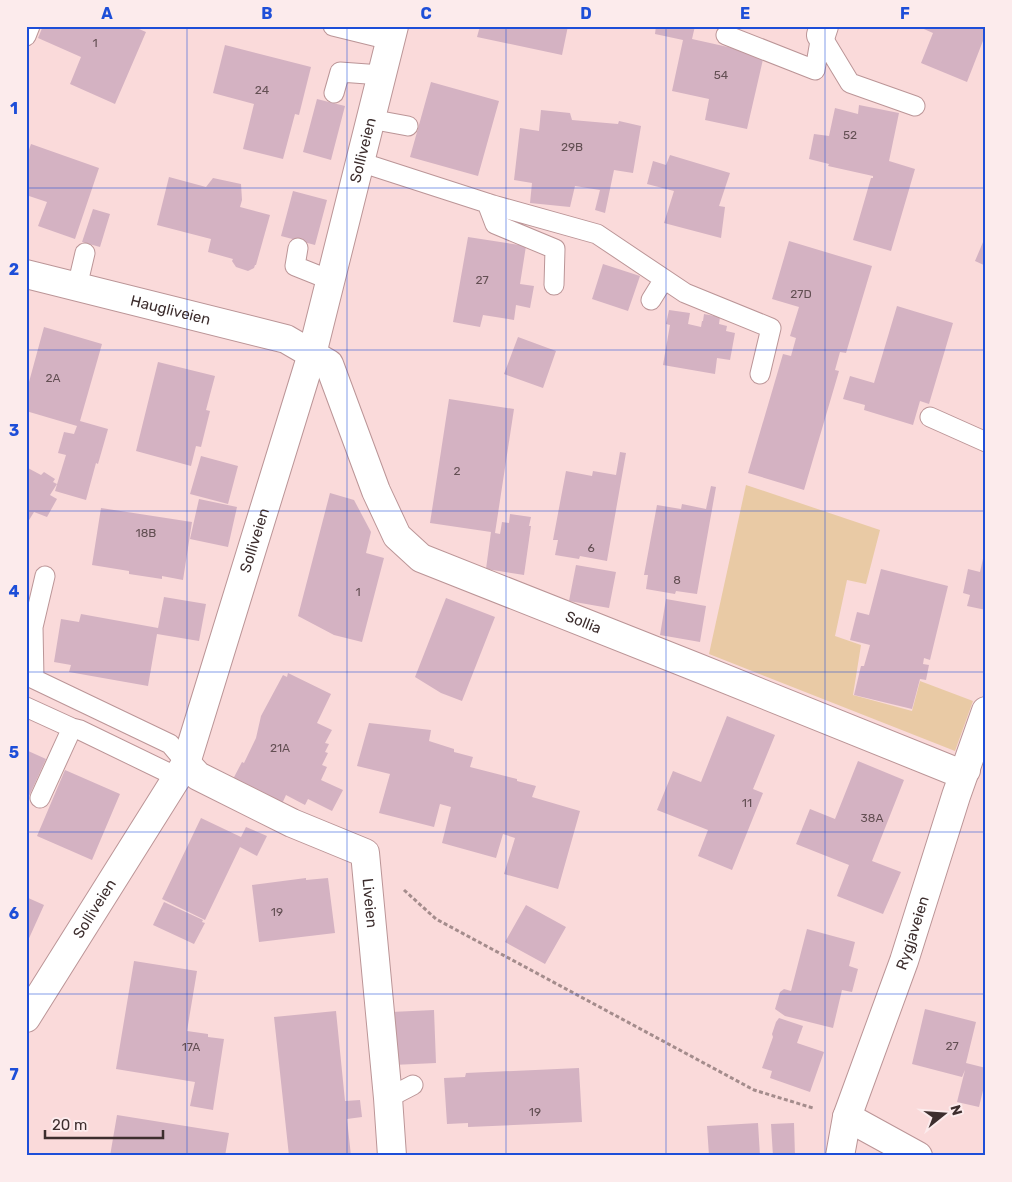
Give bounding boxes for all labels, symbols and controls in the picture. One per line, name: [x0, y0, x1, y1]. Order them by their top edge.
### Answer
text: A: [101, 4, 113, 23]
text: B: [261, 4, 273, 23]
text: C: [420, 4, 432, 23]
text: D: [580, 4, 592, 23]
text: E: [740, 4, 750, 23]
text: F: [900, 4, 910, 23]
house number: 1: [92, 36, 98, 50]
house number: 54: [714, 68, 729, 82]
house number: 24: [255, 83, 270, 97]
text: 1: [10, 99, 18, 118]
street label: Solliveien: [346, 116, 380, 185]
house number: 52: [843, 128, 857, 142]
house number: 29B: [561, 140, 583, 154]
text: 2: [9, 260, 19, 279]
house number: 27: [475, 273, 489, 287]
house number: 27D: [790, 287, 812, 301]
street label: Haugliveien: [129, 291, 212, 329]
house number: 2A: [45, 371, 61, 385]
text: 3: [9, 421, 19, 440]
house number: 2: [453, 464, 461, 478]
street label: Solliveien: [236, 506, 273, 575]
house number: 18B: [136, 526, 156, 540]
house number: 6: [587, 541, 595, 555]
house number: 8: [673, 573, 681, 587]
text: 4: [9, 582, 20, 601]
house number: 1: [355, 585, 361, 599]
street label: Sollia: [563, 607, 604, 638]
house number: 21A: [270, 741, 290, 755]
text: 5: [9, 743, 19, 762]
house number: 11: [742, 796, 752, 810]
house number: 38A: [861, 811, 883, 825]
street label: Solliveien: [69, 876, 120, 942]
street label: Liveien: [358, 877, 381, 929]
street label: Rygjaveien: [892, 894, 933, 972]
text: 6: [9, 904, 19, 923]
house number: 19: [271, 905, 283, 919]
house number: 27: [945, 1039, 959, 1053]
house number: 17A: [182, 1040, 200, 1054]
text: 7: [9, 1065, 19, 1084]
north arrow: [920, 1090, 970, 1140]
text: N: [946, 1103, 966, 1118]
house number: 19: [529, 1105, 541, 1119]
scale bar: [45, 1107, 162, 1139]
text: 20 m: [52, 1116, 87, 1134]

